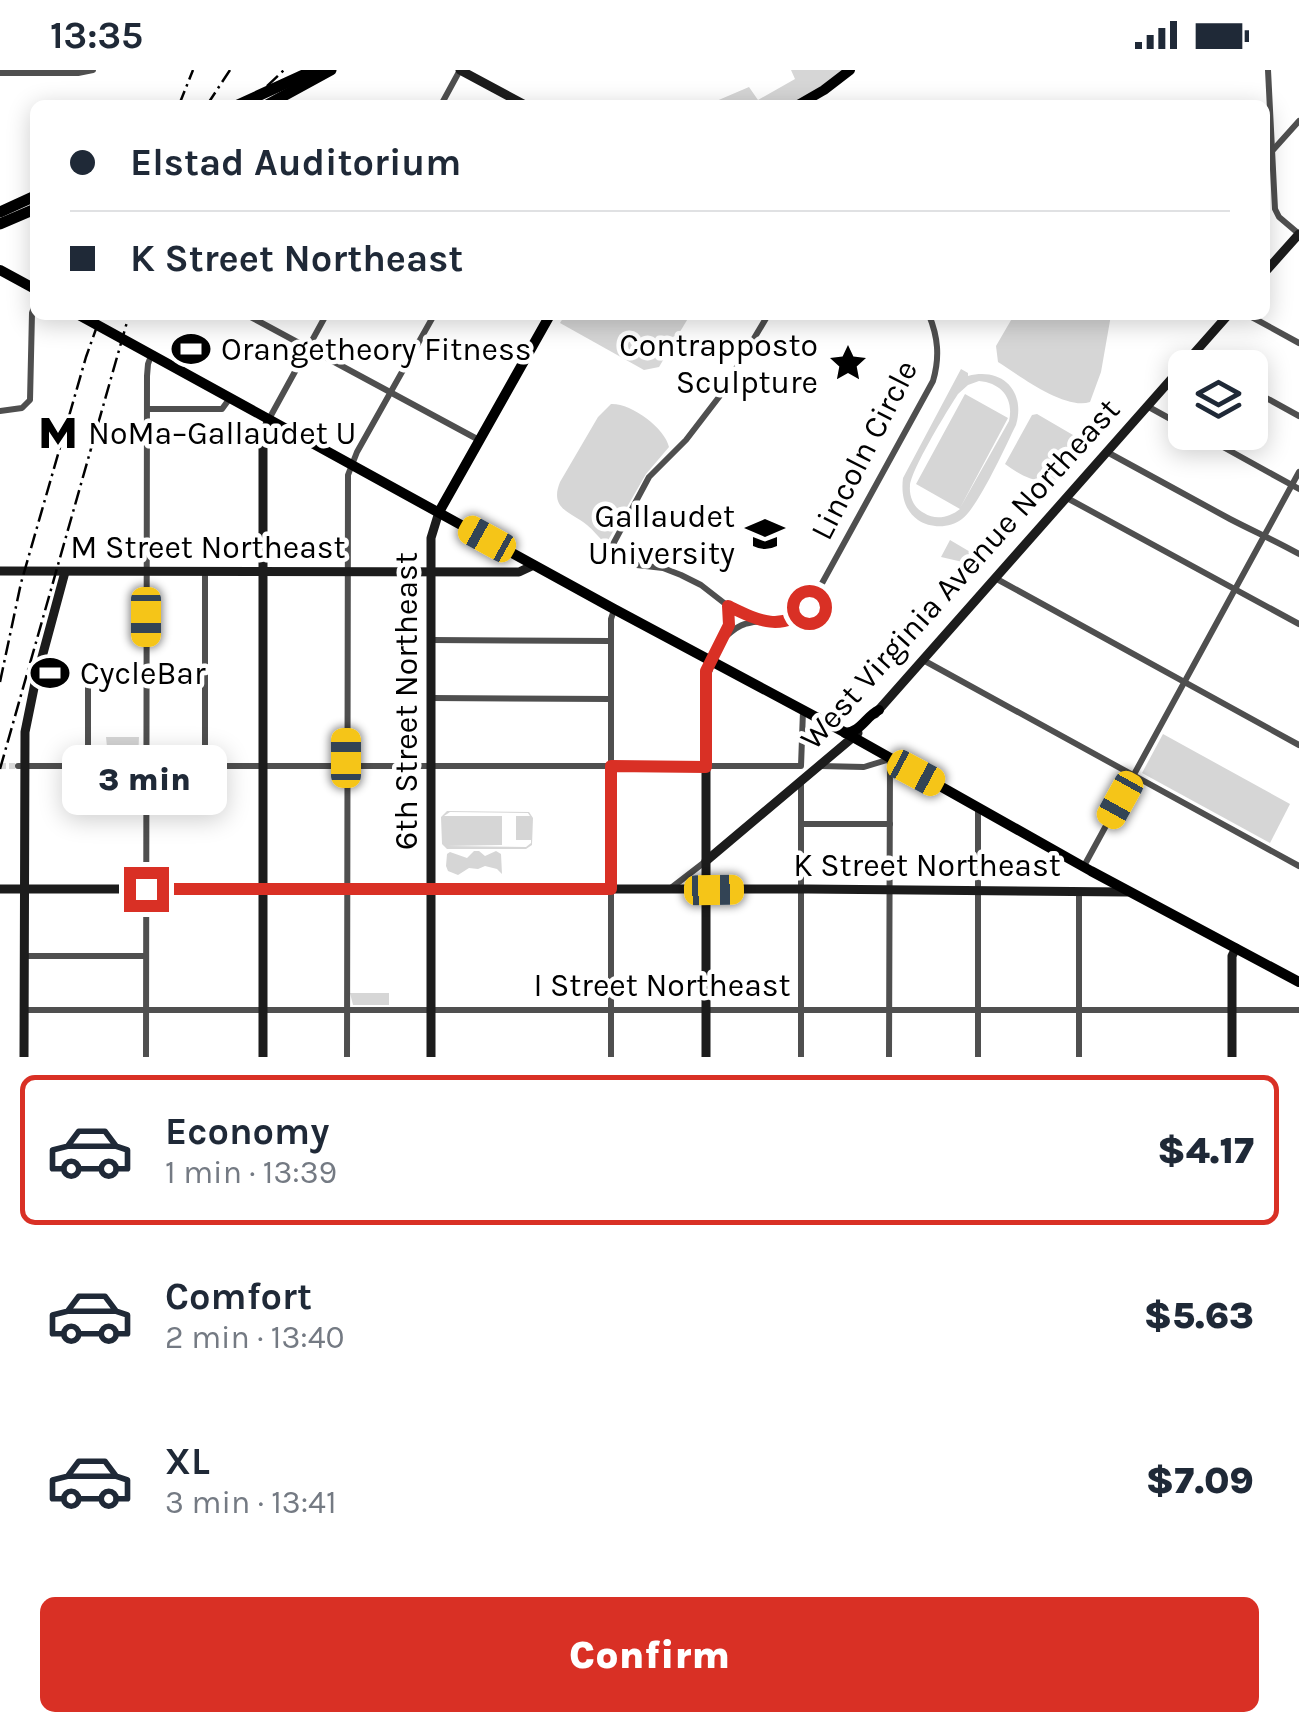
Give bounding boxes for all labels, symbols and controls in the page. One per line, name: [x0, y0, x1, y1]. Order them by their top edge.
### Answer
text: 13:35: [50, 13, 143, 58]
text: Elstad Auditorium: [130, 140, 461, 185]
text: K Street Northeast: [130, 236, 463, 281]
place label: Contrapposto Sculpture: [619, 327, 818, 401]
sports icon: Orangetheory Fitness: [170, 328, 212, 370]
place label: Orangetheory Fitness: [221, 331, 532, 368]
place icon: Contrapposto Sculpture: [827, 342, 869, 384]
map controls: [1168, 350, 1268, 450]
button: layers: [1168, 350, 1268, 450]
street label: Lincoln Circle: [803, 354, 925, 546]
street label: West Virginia Avenue Northeast: [793, 391, 1127, 757]
metro station icon: NoMa–Gallaudet U: [37, 412, 79, 454]
place label: NoMa–Gallaudet U: [88, 415, 356, 452]
place label: Gallaudet University: [588, 498, 735, 572]
car: [453, 511, 521, 567]
school or university icon: Gallaudet University: [744, 513, 786, 555]
street label: M Street Northeast: [70, 529, 346, 566]
street label: 6th Street Northeast: [388, 552, 425, 850]
route start: [787, 585, 832, 630]
car: [131, 587, 161, 647]
sports icon: CycleBar: [29, 652, 71, 694]
place label: CycleBar: [80, 655, 206, 692]
car: [331, 728, 361, 788]
callout: 3 min: [64, 744, 228, 814]
car: [882, 746, 950, 800]
text: 3 min: [98, 761, 191, 798]
car: [1092, 766, 1148, 834]
street label: K Street Northeast: [793, 847, 1061, 884]
route end: [124, 867, 169, 912]
car: [684, 874, 744, 906]
street label: I Street Northeast: [533, 967, 791, 1004]
icon: car: [45, 1105, 135, 1195]
text: Economy: [165, 1109, 329, 1154]
text: $4.17: [1157, 1128, 1254, 1173]
text: 1 min · 13:39: [165, 1154, 337, 1191]
icon: car: [45, 1270, 135, 1360]
text: Comfort: [165, 1274, 312, 1319]
text: $5.63: [1144, 1293, 1254, 1338]
text: 2 min · 13:40: [165, 1319, 345, 1356]
icon: car: [45, 1435, 135, 1525]
text: XL: [165, 1439, 210, 1484]
text: $7.09: [1146, 1458, 1254, 1503]
text: 3 min · 13:41: [165, 1484, 337, 1521]
button: Confirm: [40, 1597, 1259, 1712]

